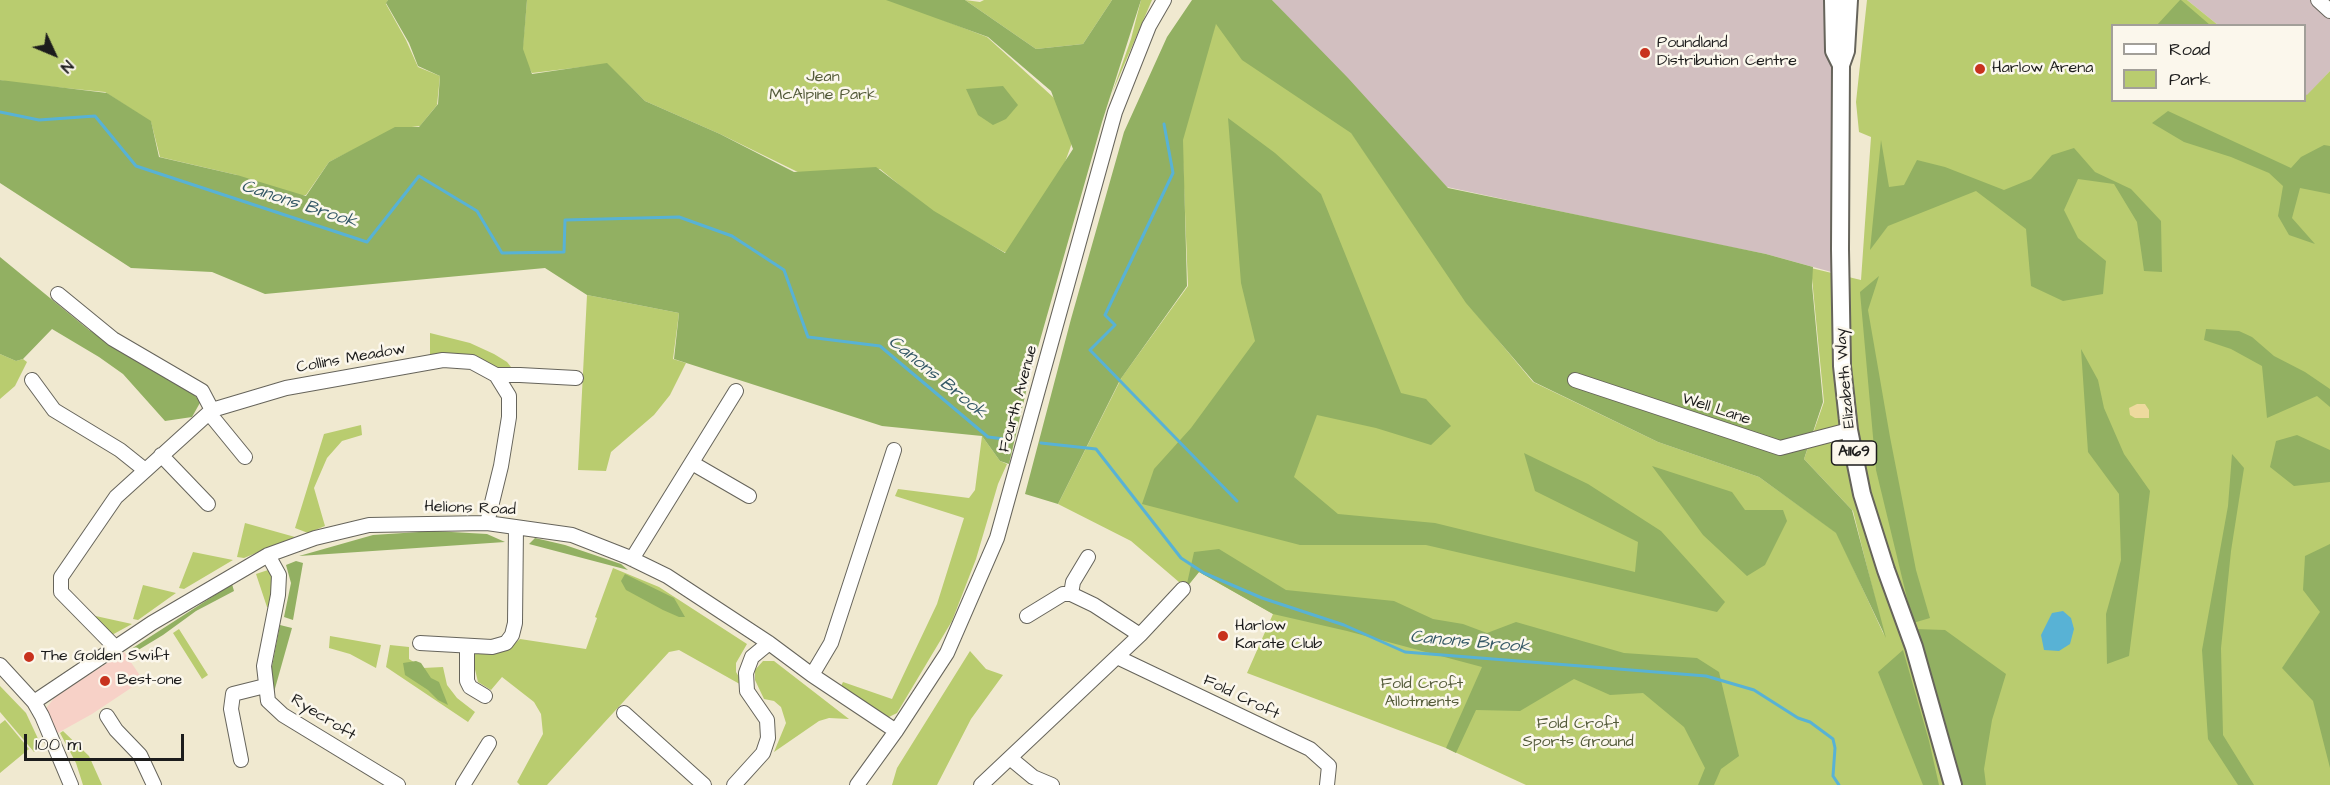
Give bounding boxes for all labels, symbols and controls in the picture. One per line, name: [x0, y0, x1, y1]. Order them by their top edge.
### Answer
north arrow: [24, 24, 84, 84]
legend: [2111, 24, 2306, 102]
place label: Poundland Distribution Centre: [1657, 34, 1797, 72]
text: Road: [2169, 37, 2210, 62]
marker: Poundland Distribution Centre: [1638, 46, 1652, 60]
text: N: [56, 55, 78, 78]
place label: Harlow Arena: [1992, 59, 2093, 79]
marker: Harlow Arena: [1973, 62, 1987, 76]
text: Park: [2169, 67, 2211, 92]
park label: Jean McAlpine Park: [769, 68, 877, 106]
water label: Canons Brook: [238, 176, 360, 234]
street label: Elizabeth Way: [1832, 327, 1860, 429]
water label: Canons Brook: [883, 332, 991, 424]
street label: Collins Meadow: [295, 340, 407, 378]
street label: Fourth Avenue: [996, 343, 1042, 455]
street label: Well Lane: [1679, 390, 1753, 430]
road number: A1169: [1832, 441, 1876, 465]
street label: Helions Road: [424, 498, 516, 520]
place label: Harlow Karate Club: [1235, 617, 1322, 655]
water label: Canons Brook: [1409, 627, 1531, 659]
marker: Harlow Karate Club: [1216, 629, 1230, 643]
place label: The Golden Swift: [41, 647, 169, 667]
marker: The Golden Swift: [22, 650, 36, 664]
place label: Best-one: [117, 671, 182, 691]
street label: Fold Croft: [1200, 671, 1282, 725]
marker: Best-one: [98, 674, 112, 688]
park label: Fold Croft Allotments: [1381, 675, 1463, 713]
street label: Ryecroft: [287, 691, 359, 745]
park label: Fold Croft Sports Ground: [1522, 715, 1634, 753]
scale bar: [27, 722, 188, 760]
text: 100 m: [35, 732, 81, 757]

